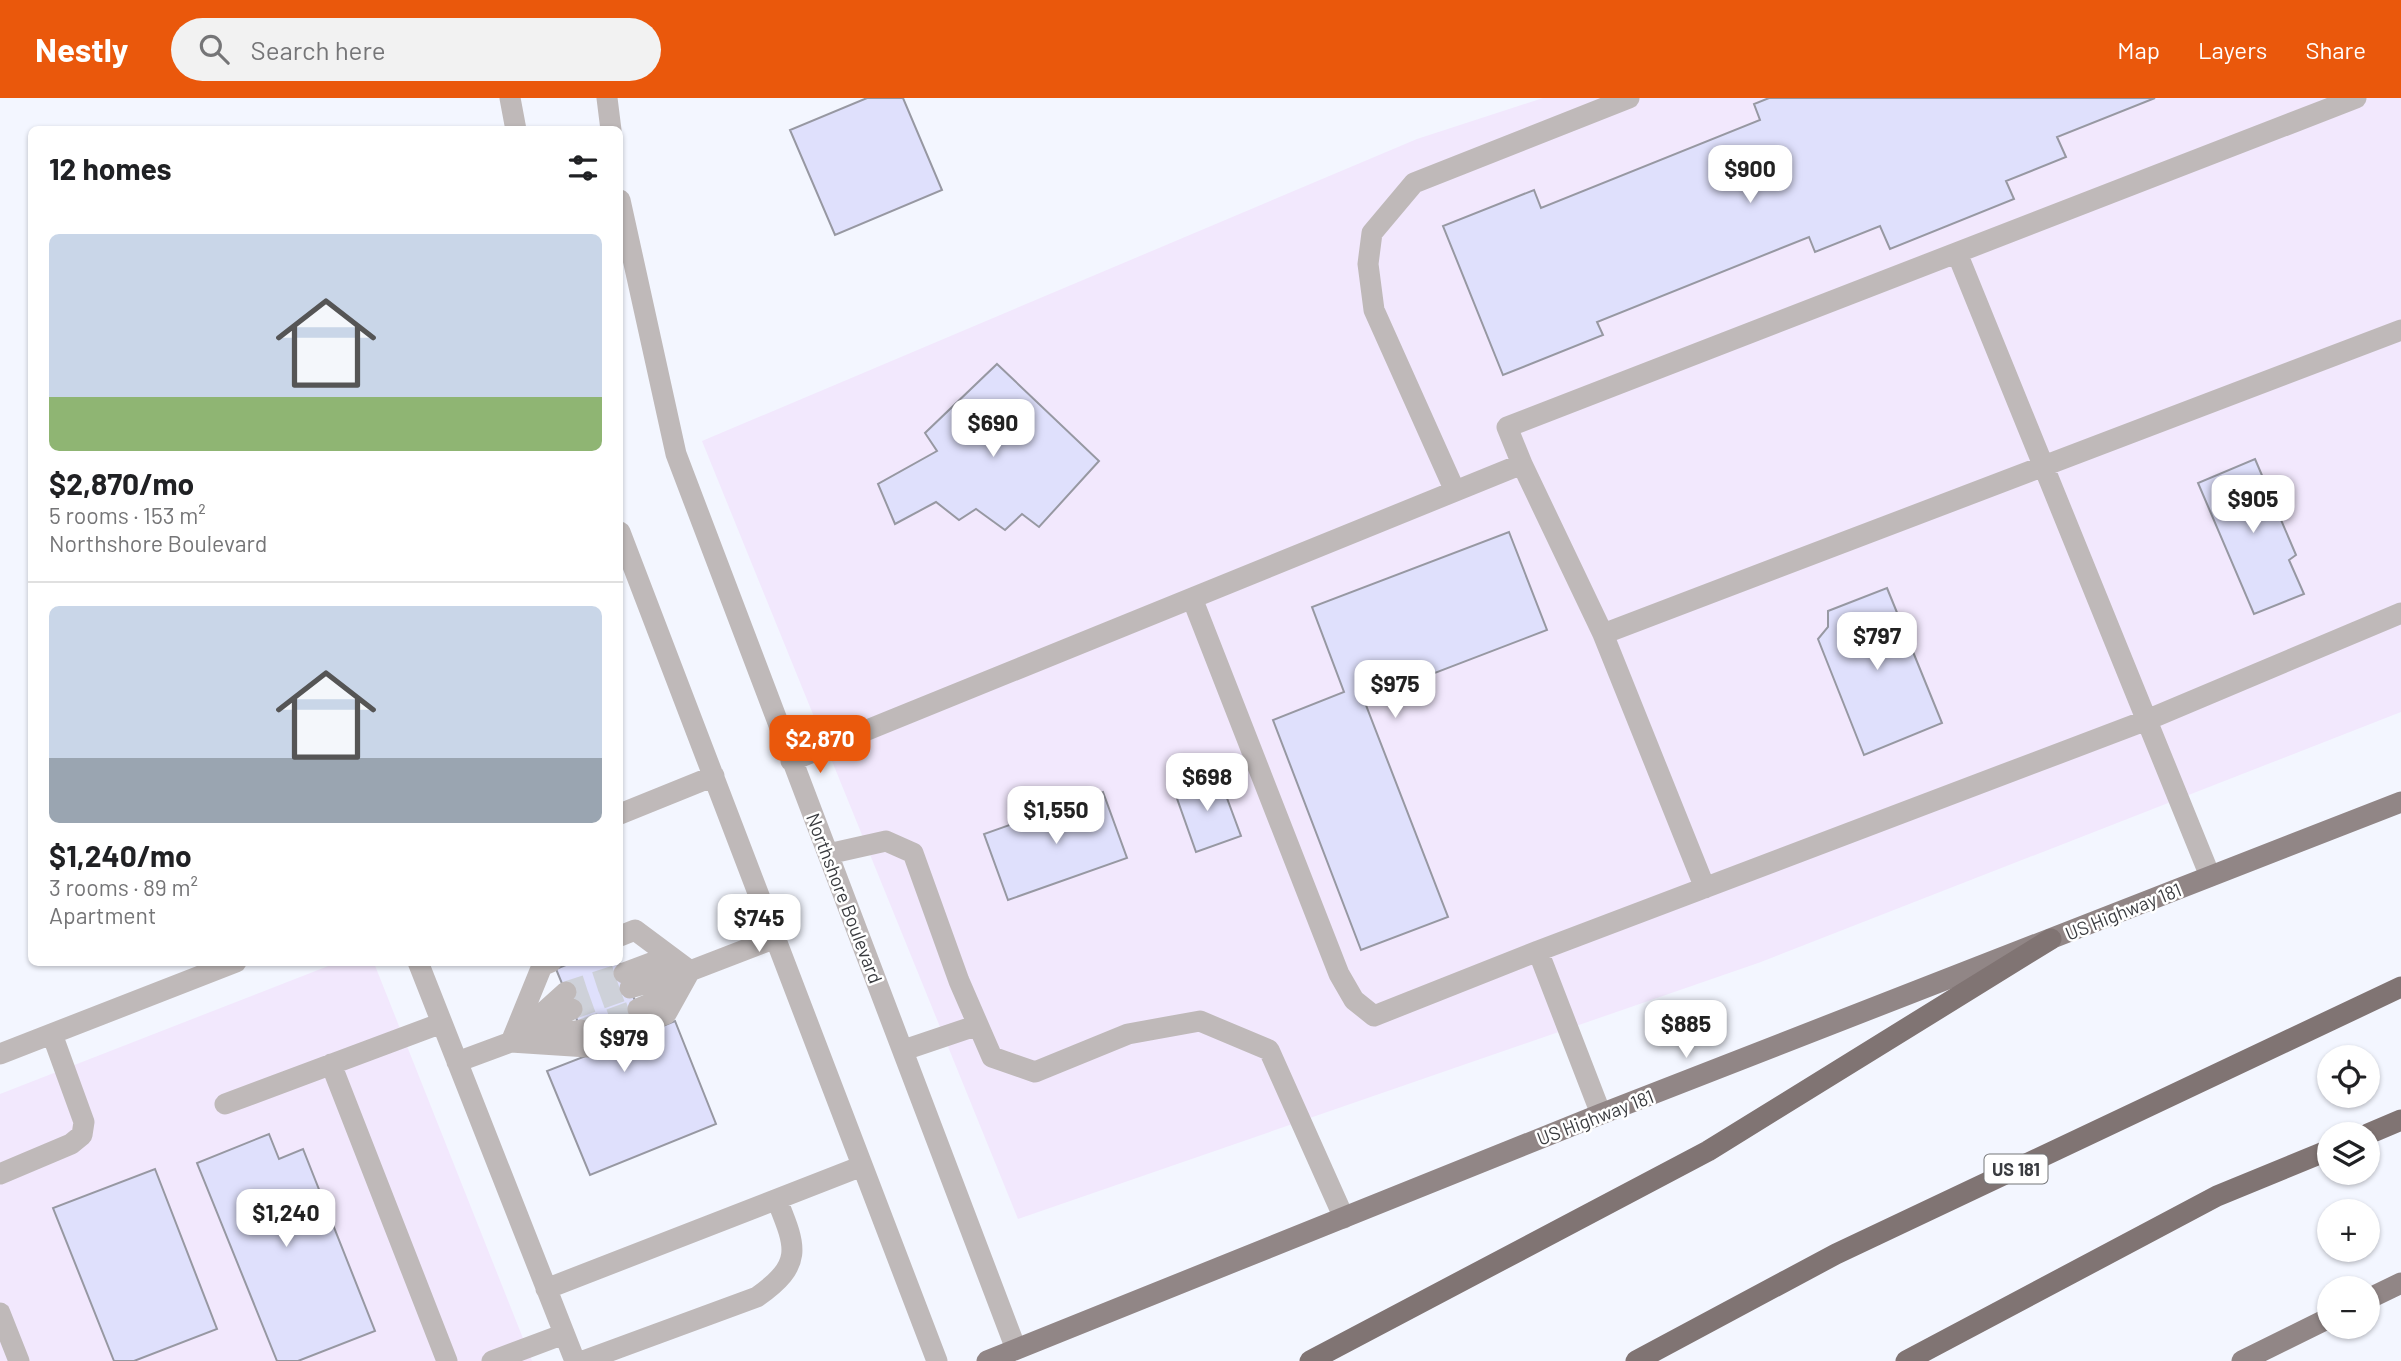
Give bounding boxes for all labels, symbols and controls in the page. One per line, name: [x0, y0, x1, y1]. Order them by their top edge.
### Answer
search box: [171, 18, 661, 81]
text: Nestly: [35, 29, 129, 69]
icon: search: [195, 30, 233, 68]
text: Search here: [251, 34, 386, 65]
text: Map: [2117, 35, 2160, 64]
text: Layers: [2198, 35, 2267, 64]
text: Share: [2305, 35, 2366, 64]
pin: $900: [1709, 146, 1791, 205]
icon: filters: [564, 149, 602, 187]
text: 12 homes: [49, 150, 172, 186]
text: $900: [1724, 154, 1776, 182]
icon: home: [263, 280, 389, 406]
pin: $690: [952, 400, 1034, 459]
text: $690: [968, 408, 1018, 436]
text: $2,870/mo: [49, 465, 194, 501]
pin: $905: [2212, 476, 2294, 535]
text: $905: [2228, 484, 2278, 512]
text: 5 rooms · 153 m²: [49, 501, 206, 529]
text: Northshore Boulevard: [49, 529, 267, 557]
pin: $797: [1836, 612, 1918, 672]
text: $797: [1853, 621, 1901, 649]
icon: home: [263, 652, 389, 778]
pin: $975: [1354, 660, 1436, 720]
text: $975: [1370, 669, 1420, 697]
pin: $2,870: [763, 716, 877, 775]
text: $2,870: [785, 724, 855, 752]
pin: $698: [1166, 754, 1248, 813]
text: $698: [1182, 762, 1232, 790]
pin: $1,550: [999, 786, 1113, 846]
text: $1,550: [1023, 795, 1089, 823]
street label: Northshore Boulevard: [802, 810, 888, 986]
text: $1,240/mo: [49, 837, 192, 873]
text: 3 rooms · 89 m²: [49, 873, 198, 901]
street label: US Highway 181: [2062, 877, 2184, 945]
pin: $745: [718, 894, 800, 954]
text: Apartment: [49, 901, 156, 929]
text: $745: [734, 903, 784, 931]
pin: $885: [1645, 1000, 1727, 1060]
text: $885: [1661, 1009, 1711, 1037]
pin: $979: [583, 1014, 665, 1074]
text: $979: [600, 1023, 649, 1051]
map controls: [2317, 1045, 2380, 1339]
button: locate: [2317, 1045, 2380, 1108]
street label: US Highway 181: [1533, 1084, 1657, 1150]
button: layers: [2317, 1122, 2380, 1185]
road number: US 181: [1984, 1154, 2048, 1184]
pin: $1,240: [229, 1190, 343, 1249]
text: $1,240: [252, 1198, 320, 1226]
button: +: [2317, 1199, 2380, 1262]
button: −: [2317, 1276, 2380, 1339]

